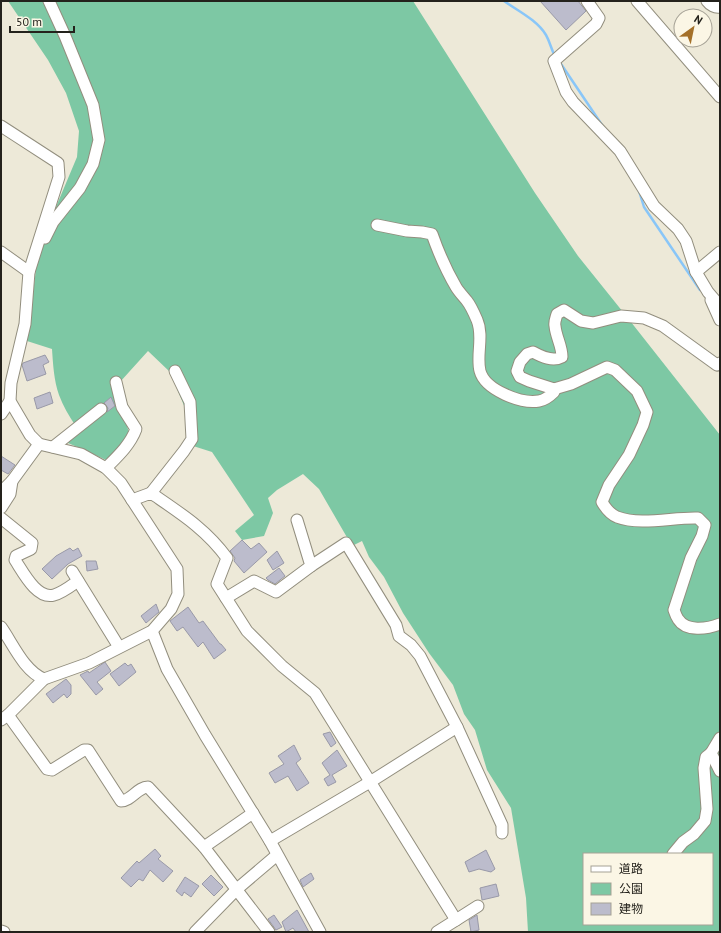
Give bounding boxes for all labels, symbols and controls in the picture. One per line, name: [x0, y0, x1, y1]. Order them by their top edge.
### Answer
scale bar: [10, 8, 74, 34]
north arrow: [673, 8, 713, 48]
text: N: [692, 12, 705, 27]
text: 50 m: [16, 14, 42, 29]
legend: [583, 853, 713, 925]
text: 道路: [619, 861, 643, 876]
text: 公園: [619, 881, 643, 896]
text: 建物: [619, 901, 643, 916]

